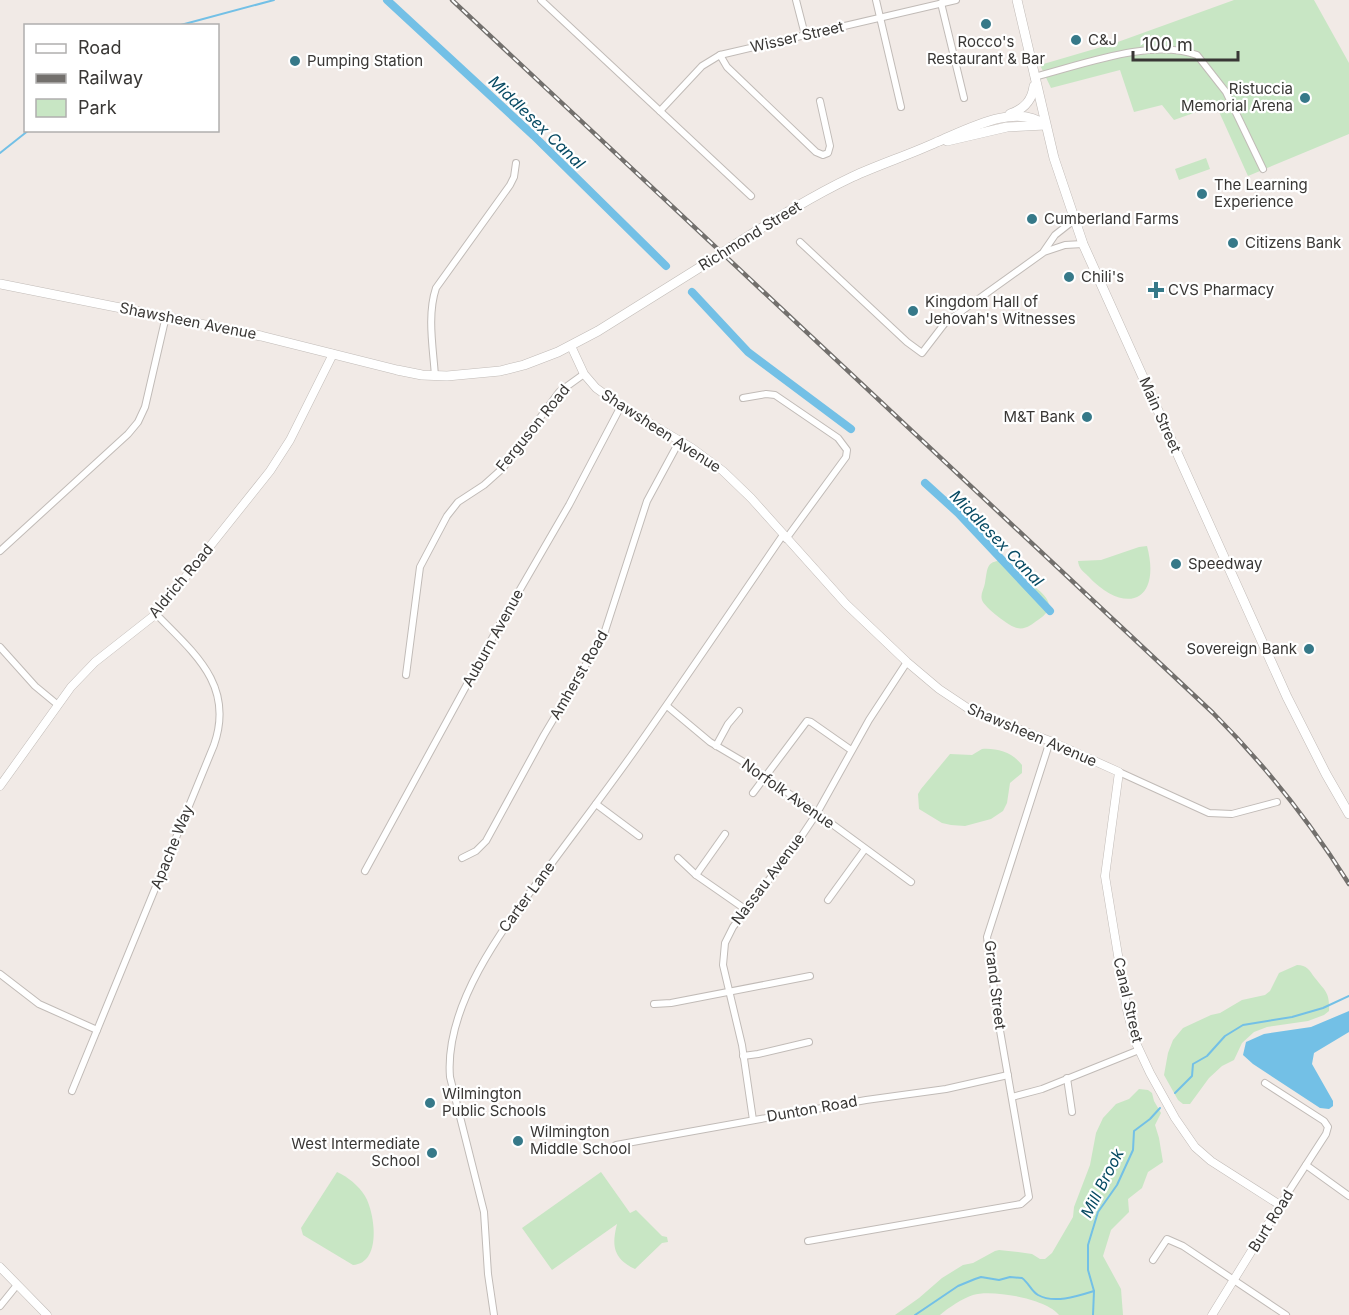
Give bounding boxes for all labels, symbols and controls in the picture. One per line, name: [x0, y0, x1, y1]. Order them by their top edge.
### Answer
street label: Wisser Street: [748, 17, 845, 56]
marker: Rocco's Restaurant & Bar: [979, 17, 993, 31]
legend: [24, 24, 219, 132]
scale bar: [1133, 24, 1238, 62]
place label: C&J: [1088, 30, 1117, 49]
place label: Rocco's Restaurant & Bar: [927, 32, 1045, 68]
marker: C&J: [1069, 33, 1083, 47]
text: 100 m: [1142, 34, 1193, 55]
text: Road: [78, 37, 121, 58]
place label: Pumping Station: [307, 51, 423, 70]
marker: Pumping Station: [288, 54, 302, 68]
text: Railway: [78, 67, 143, 88]
water label: Middlesex Canal: [485, 71, 589, 173]
place label: Ristuccia Memorial Arena: [1181, 79, 1293, 115]
marker: Ristuccia Memorial Arena: [1298, 91, 1312, 105]
text: Park: [78, 97, 117, 118]
place label: The Learning Experience: [1214, 175, 1308, 211]
marker: The Learning Experience: [1195, 187, 1209, 201]
street label: Richmond Street: [695, 196, 805, 275]
place label: Cumberland Farms: [1044, 209, 1179, 228]
marker: Cumberland Farms: [1025, 212, 1039, 226]
place label: Citizens Bank: [1245, 233, 1342, 252]
marker: Citizens Bank: [1226, 236, 1240, 250]
place label: Chili's: [1081, 267, 1124, 286]
marker: Chili's: [1062, 270, 1076, 284]
place label: CVS Pharmacy: [1168, 280, 1275, 299]
marker: CVS Pharmacy: [1149, 283, 1163, 297]
place label: Kingdom Hall of Jehovah's Witnesses: [925, 292, 1076, 328]
street label: Shawsheen Avenue: [118, 298, 258, 343]
marker: Kingdom Hall of Jehovah's Witnesses: [906, 304, 920, 318]
street label: Main Street: [1135, 374, 1186, 456]
street label: Ferguson Road: [492, 380, 574, 475]
street label: Shawsheen Avenue: [598, 385, 725, 476]
place label: M&T Bank: [1003, 407, 1076, 426]
marker: M&T Bank: [1080, 410, 1094, 424]
water label: Middlesex Canal: [946, 486, 1048, 590]
street label: Aldrich Road: [144, 540, 217, 621]
place label: Speedway: [1188, 554, 1263, 573]
marker: Speedway: [1169, 557, 1183, 571]
street label: Auburn Avenue: [458, 586, 527, 690]
street label: Amherst Road: [545, 627, 612, 723]
place label: Sovereign Bank: [1186, 639, 1298, 658]
marker: Sovereign Bank: [1302, 642, 1316, 656]
street label: Shawsheen Avenue: [964, 699, 1100, 770]
street label: Norfolk Avenue: [738, 755, 838, 833]
street label: Apache Way: [146, 801, 197, 892]
street label: Nassau Avenue: [727, 829, 808, 928]
street label: Carter Lane: [494, 857, 559, 936]
street label: Grand Street: [981, 939, 1010, 1031]
street label: Canal Street: [1109, 955, 1148, 1044]
place label: Wilmington Public Schools: [442, 1084, 546, 1120]
street label: Dunton Road: [765, 1091, 859, 1126]
marker: Wilmington Public Schools: [423, 1096, 437, 1110]
place label: Wilmington Middle School: [530, 1122, 631, 1158]
place label: West Intermediate School: [291, 1134, 420, 1170]
marker: Wilmington Middle School: [511, 1134, 525, 1148]
water label: Mill Brook: [1076, 1145, 1128, 1221]
marker: West Intermediate School: [425, 1146, 439, 1160]
street label: Burt Road: [1244, 1186, 1297, 1255]

